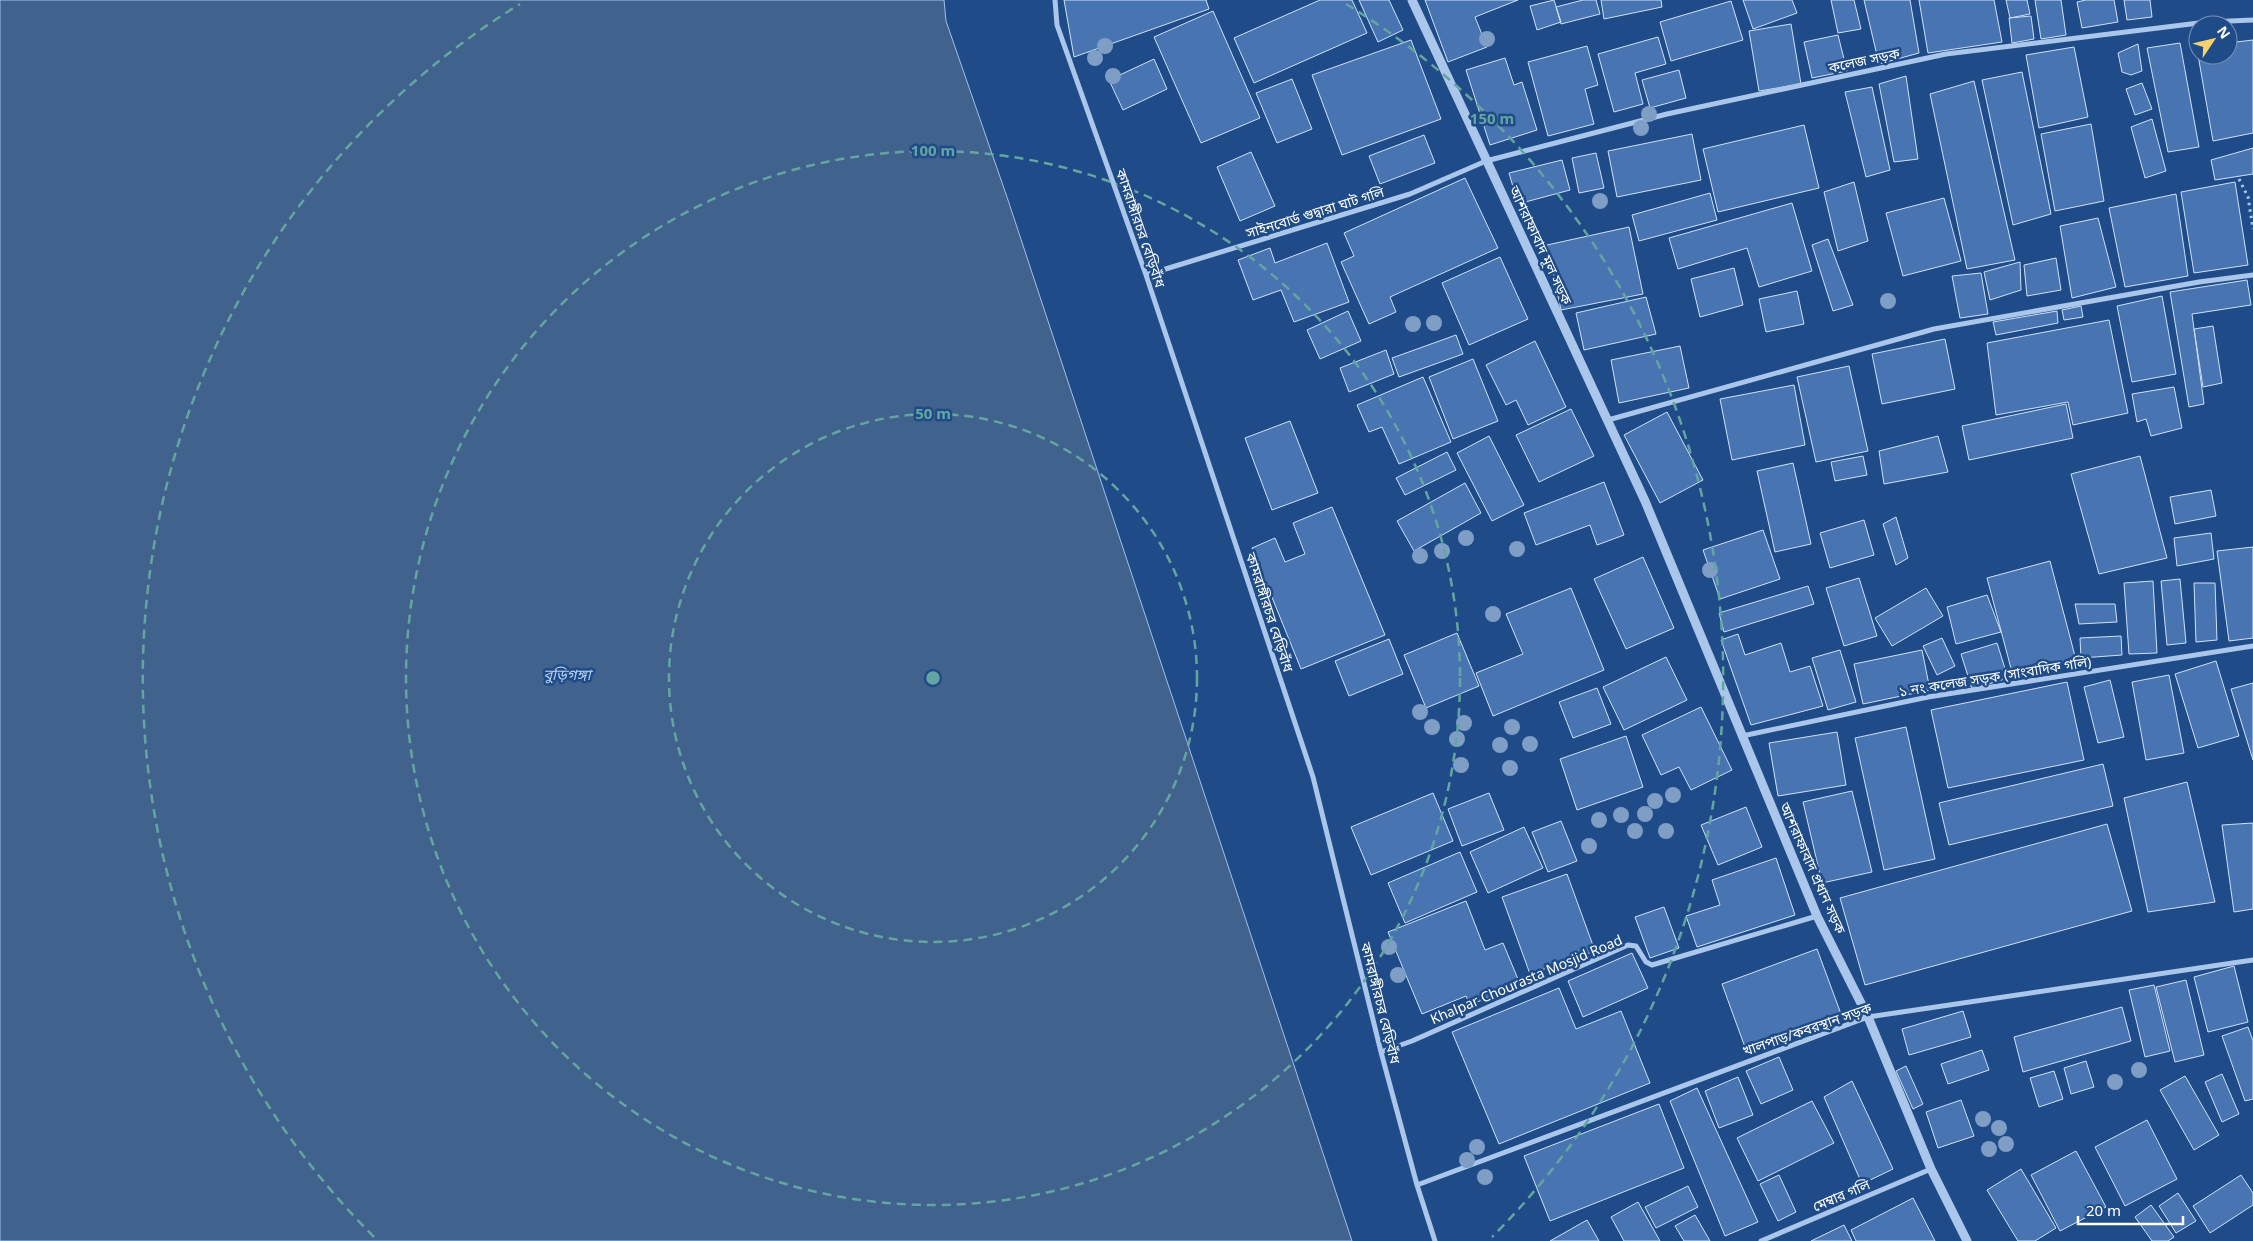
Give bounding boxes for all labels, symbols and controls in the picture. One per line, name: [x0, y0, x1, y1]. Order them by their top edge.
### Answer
north arrow: [2188, 15, 2238, 65]
text: N: [2213, 22, 2235, 42]
street label: কলেজ সড়ক: [1826, 43, 1902, 77]
text: 150 m: [1470, 108, 1514, 128]
text: 100 m: [911, 140, 955, 160]
street label: কামরাঙ্গীরচর বেড়িবাঁধ: [1111, 165, 1170, 291]
street label: সাইনবোর্ড গুদ্বারা ঘাট গলি: [1243, 182, 1387, 242]
street label: আশরাফাবাদ মূল সড়ক: [1505, 182, 1577, 308]
text: 50 m: [915, 403, 951, 423]
street label: কামরাঙ্গীরচর বেড়িবাঁধ: [1241, 549, 1298, 675]
street label: ১ নং কলেজ সড়ক (সাংবাদিক গলি): [1897, 651, 2093, 701]
water label: বুড়িগঙ্গা: [543, 664, 594, 684]
centre of rings: [924, 669, 942, 687]
street label: আশরাফাবাদ প্রধান সড়ক: [1775, 799, 1851, 937]
street label: Khalpar Chourasta Mosjid Road: [1427, 930, 1625, 1028]
street label: কামরাঙ্গীরচর বেড়িবাঁধ: [1356, 939, 1405, 1066]
street label: খালপাড়/কবরস্থান সড়ক: [1740, 998, 1875, 1060]
street label: মেম্বার গলি: [1809, 1174, 1873, 1216]
scale bar: [2078, 1194, 2183, 1226]
text: 20 m: [2086, 1200, 2121, 1220]

